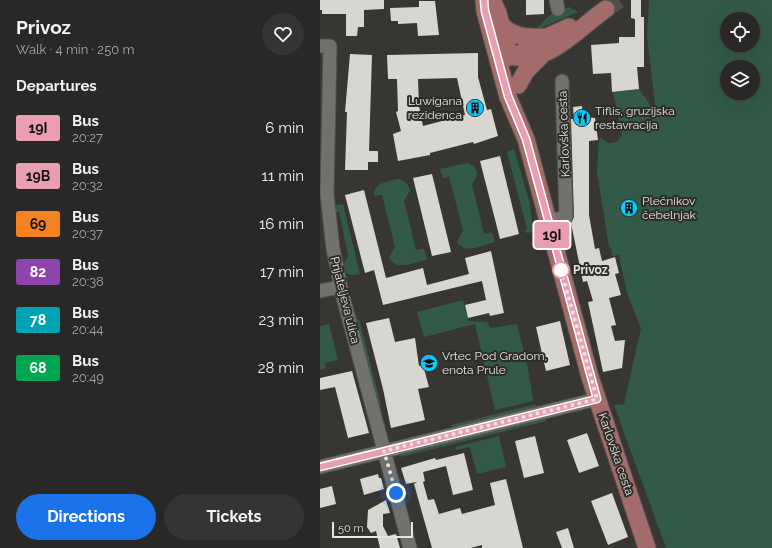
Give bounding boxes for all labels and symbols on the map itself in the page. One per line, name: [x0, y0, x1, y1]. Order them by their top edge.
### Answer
street label: Karlovška cesta: [555, 91, 573, 177]
place label: Luwigana rezidenca: [408, 94, 462, 122]
building icon: Luwigana rezidenca: [465, 98, 485, 118]
place label: Tiflis, gruzijska restavracija: [595, 104, 675, 132]
restaurant icon: Tiflis, gruzijska restavracija: [572, 108, 592, 128]
place label: Plečnikov čebelnjak: [642, 194, 697, 222]
building icon: Plečnikov čebelnjak: [619, 198, 639, 218]
line badge: 19I: [529, 222, 575, 248]
street label: Prijateljeva ulica: [327, 255, 363, 345]
marker: Privoz: [552, 261, 570, 279]
place label: Privoz: [573, 263, 608, 277]
place label: Vrtec Pod Gradom, enota Prule: [442, 349, 547, 377]
school or university icon: Vrtec Pod Gradom, enota Prule: [419, 353, 439, 373]
street label: Karlovška cesta: [595, 411, 637, 497]
your location: [386, 483, 406, 503]
scale bar: [332, 520, 413, 539]

